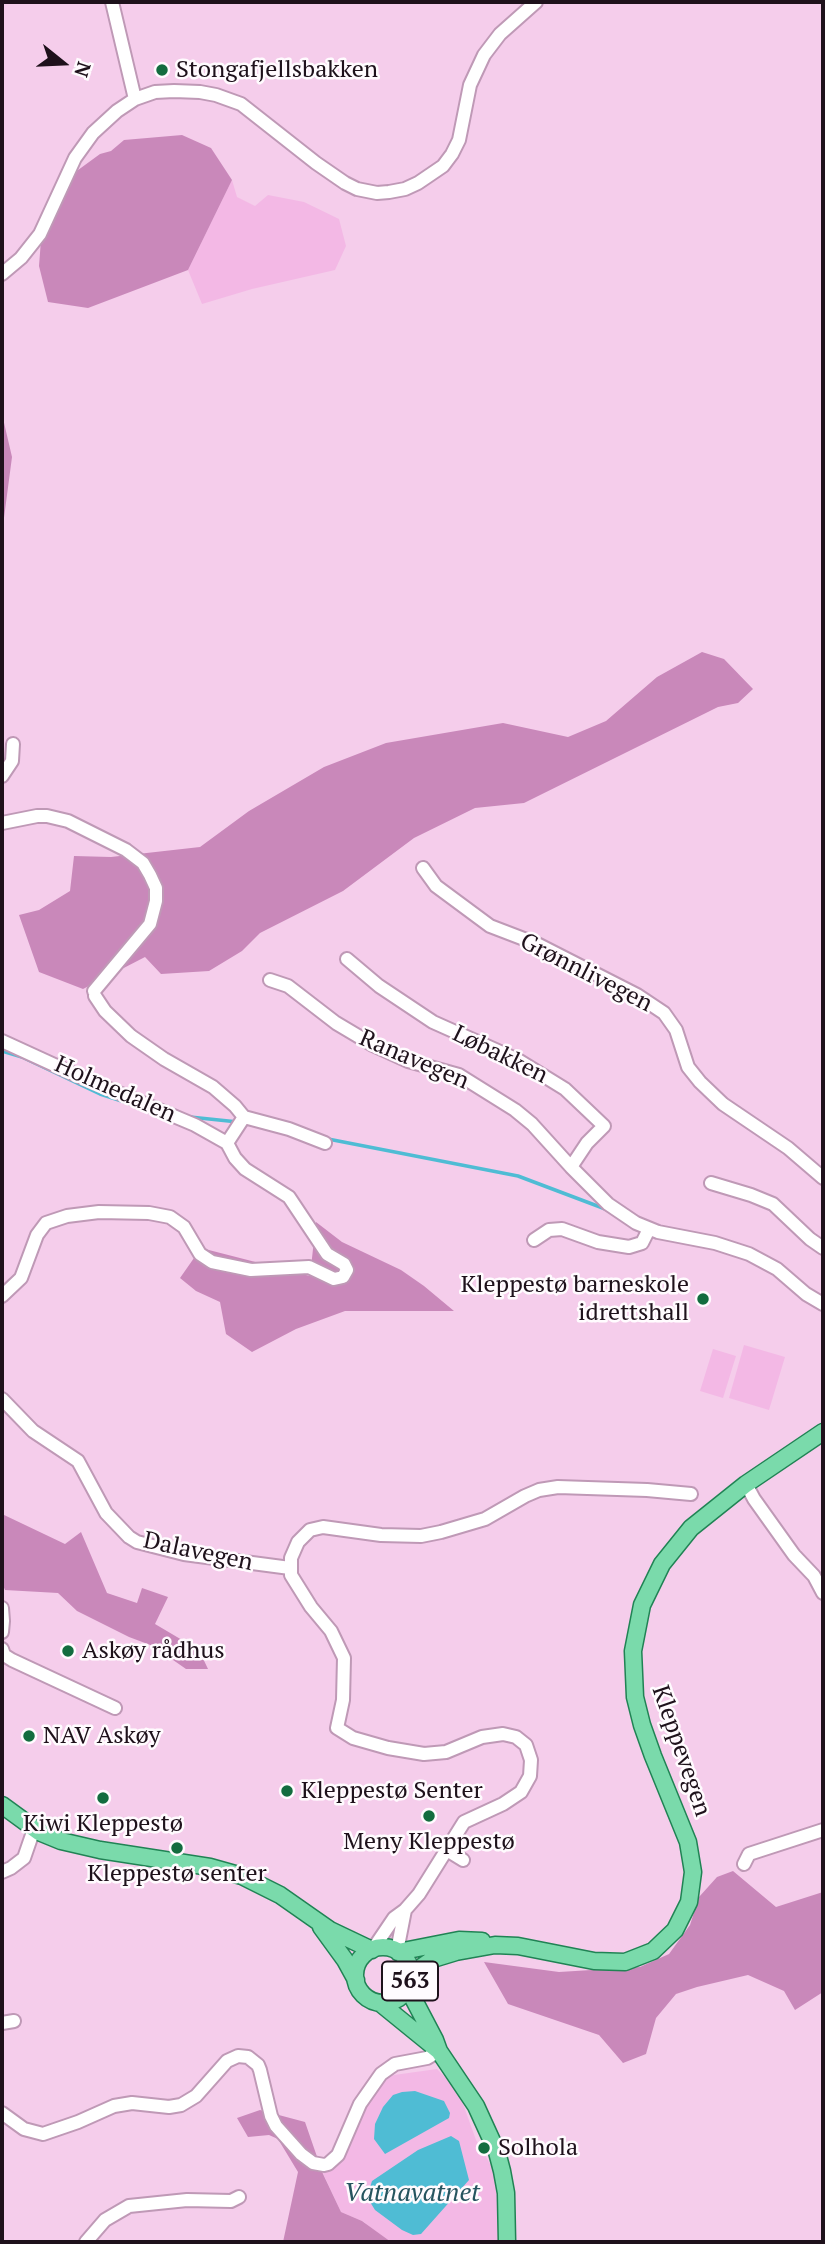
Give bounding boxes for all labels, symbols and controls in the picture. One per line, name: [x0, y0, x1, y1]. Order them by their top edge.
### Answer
north arrow: [28, 28, 98, 98]
place label: Stongafjellsbakken: [176, 56, 378, 84]
text: N: [69, 59, 98, 80]
marker: Stongafjellsbakken: [154, 62, 170, 78]
street label: Grønnlivegen: [515, 927, 657, 1019]
street label: Løbakken: [448, 1020, 552, 1090]
street label: Ranavegen: [355, 1024, 473, 1096]
street label: Holmedalen: [50, 1050, 180, 1130]
place label: Kleppestø barneskole idrettshall: [461, 1271, 689, 1327]
marker: Kleppestø barneskole idrettshall: [695, 1291, 711, 1307]
street label: Dalavegen: [141, 1526, 255, 1578]
place label: Askøy rådhus: [82, 1637, 225, 1665]
marker: Askøy rådhus: [60, 1643, 76, 1659]
street label: Kleppevegen: [645, 1682, 717, 1820]
place label: NAV Askøy: [43, 1722, 161, 1750]
marker: NAV Askøy: [21, 1728, 37, 1744]
place label: Kleppestø Senter: [301, 1777, 483, 1805]
marker: Kleppestø Senter: [279, 1783, 295, 1799]
marker: Kiwi Kleppestø: [95, 1790, 111, 1806]
marker: Meny Kleppestø: [421, 1808, 437, 1824]
place label: Kiwi Kleppestø: [23, 1810, 183, 1838]
place label: Meny Kleppestø: [343, 1828, 515, 1856]
marker: Kleppestø senter: [169, 1840, 185, 1856]
place label: Kleppestø senter: [87, 1860, 267, 1888]
road number: 563: [382, 1962, 438, 2000]
place label: Solhola: [498, 2134, 578, 2162]
marker: Solhola: [476, 2140, 492, 2156]
water label: Vatnavatnet: [344, 2178, 480, 2210]

